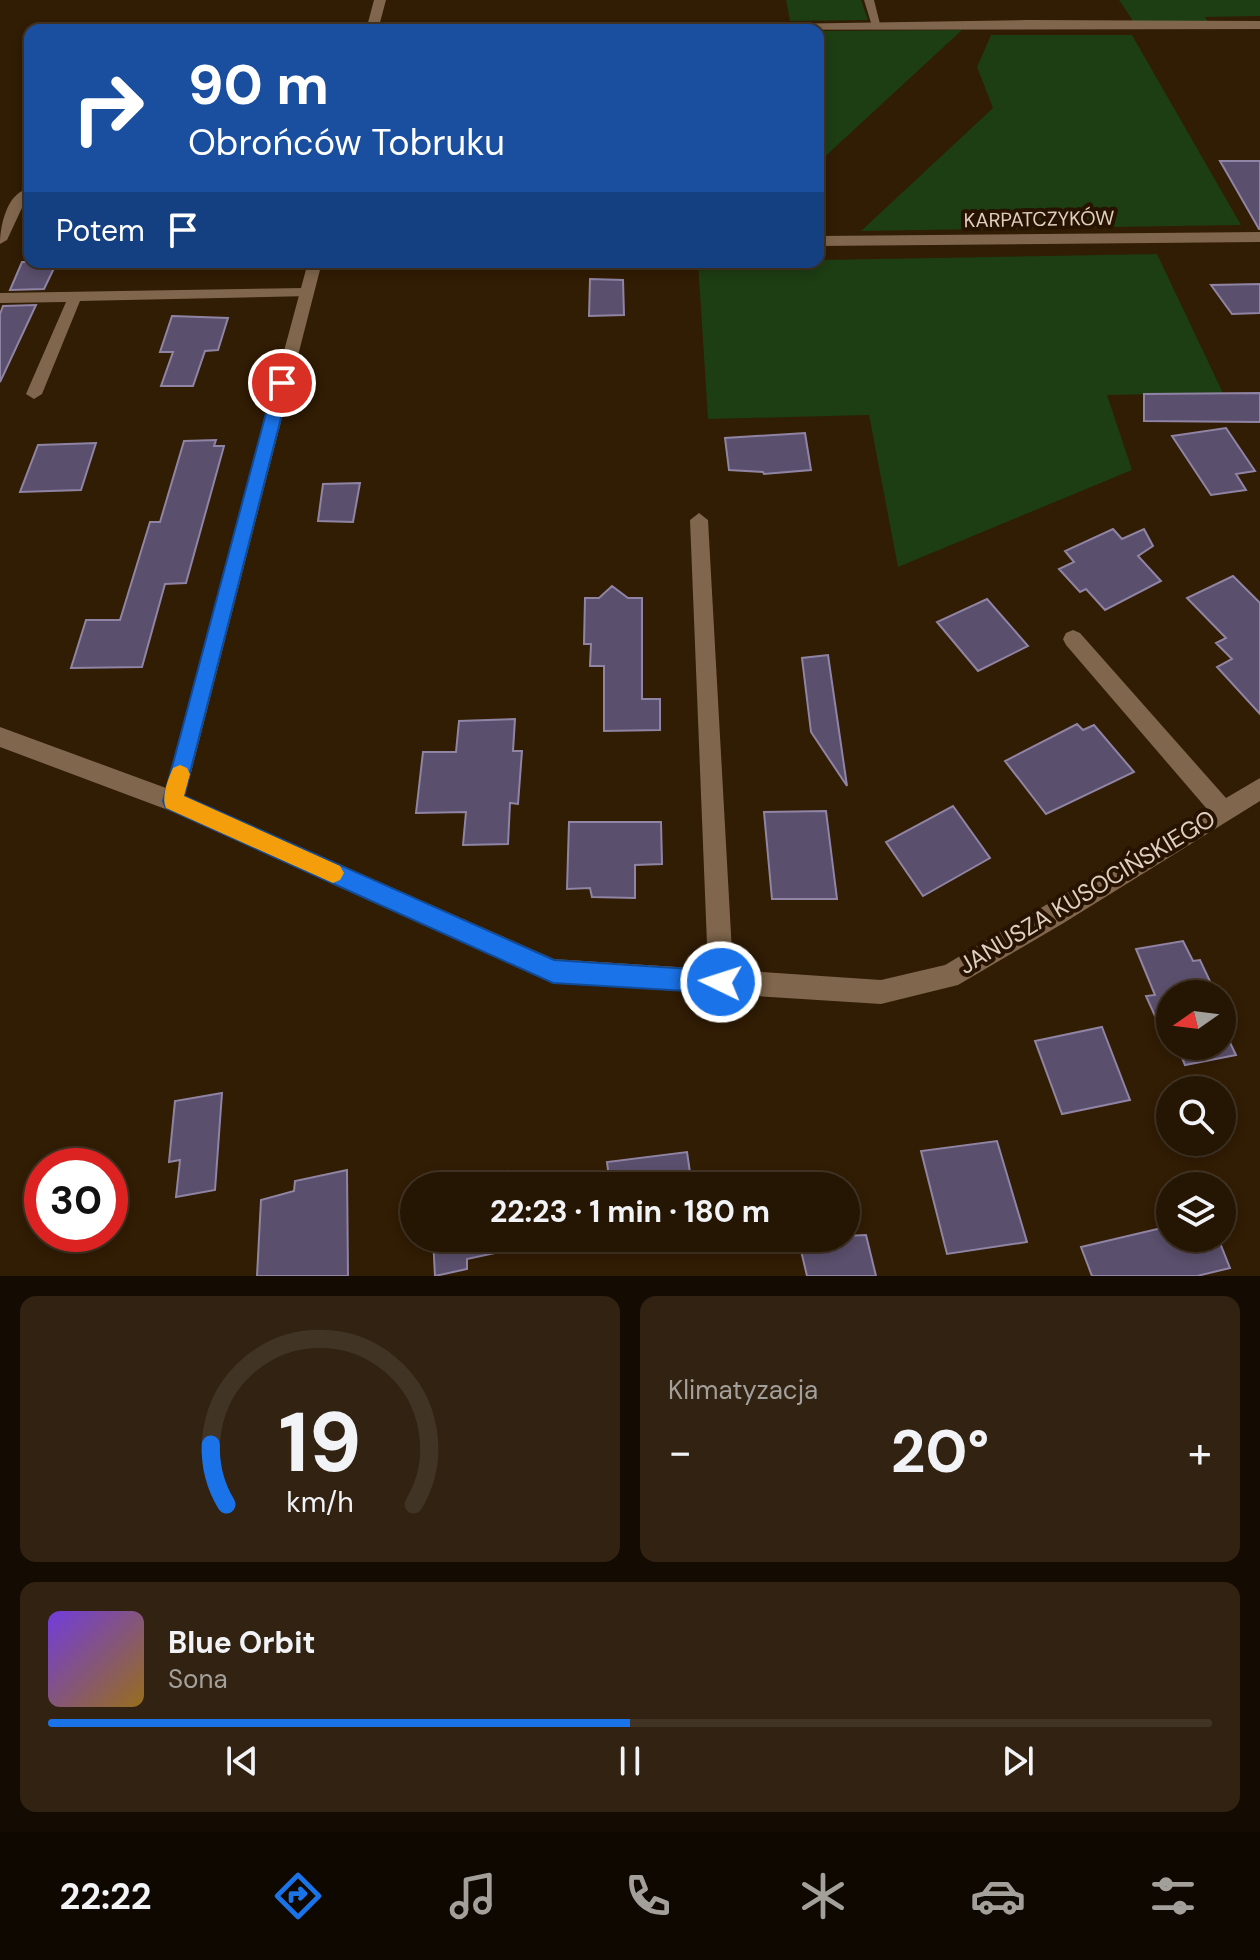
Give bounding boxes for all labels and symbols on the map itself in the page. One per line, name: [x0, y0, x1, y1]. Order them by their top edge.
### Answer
street label: KARPATCZYKÓW: [963, 205, 1115, 233]
pin: [248, 349, 316, 417]
street label: JANUSZA KUSOCIŃSKIEGO: [953, 802, 1221, 981]
position arrow: [679, 940, 763, 1024]
north arrow: [1156, 980, 1236, 1060]
speed limit sign: 30: [24, 1148, 128, 1252]

